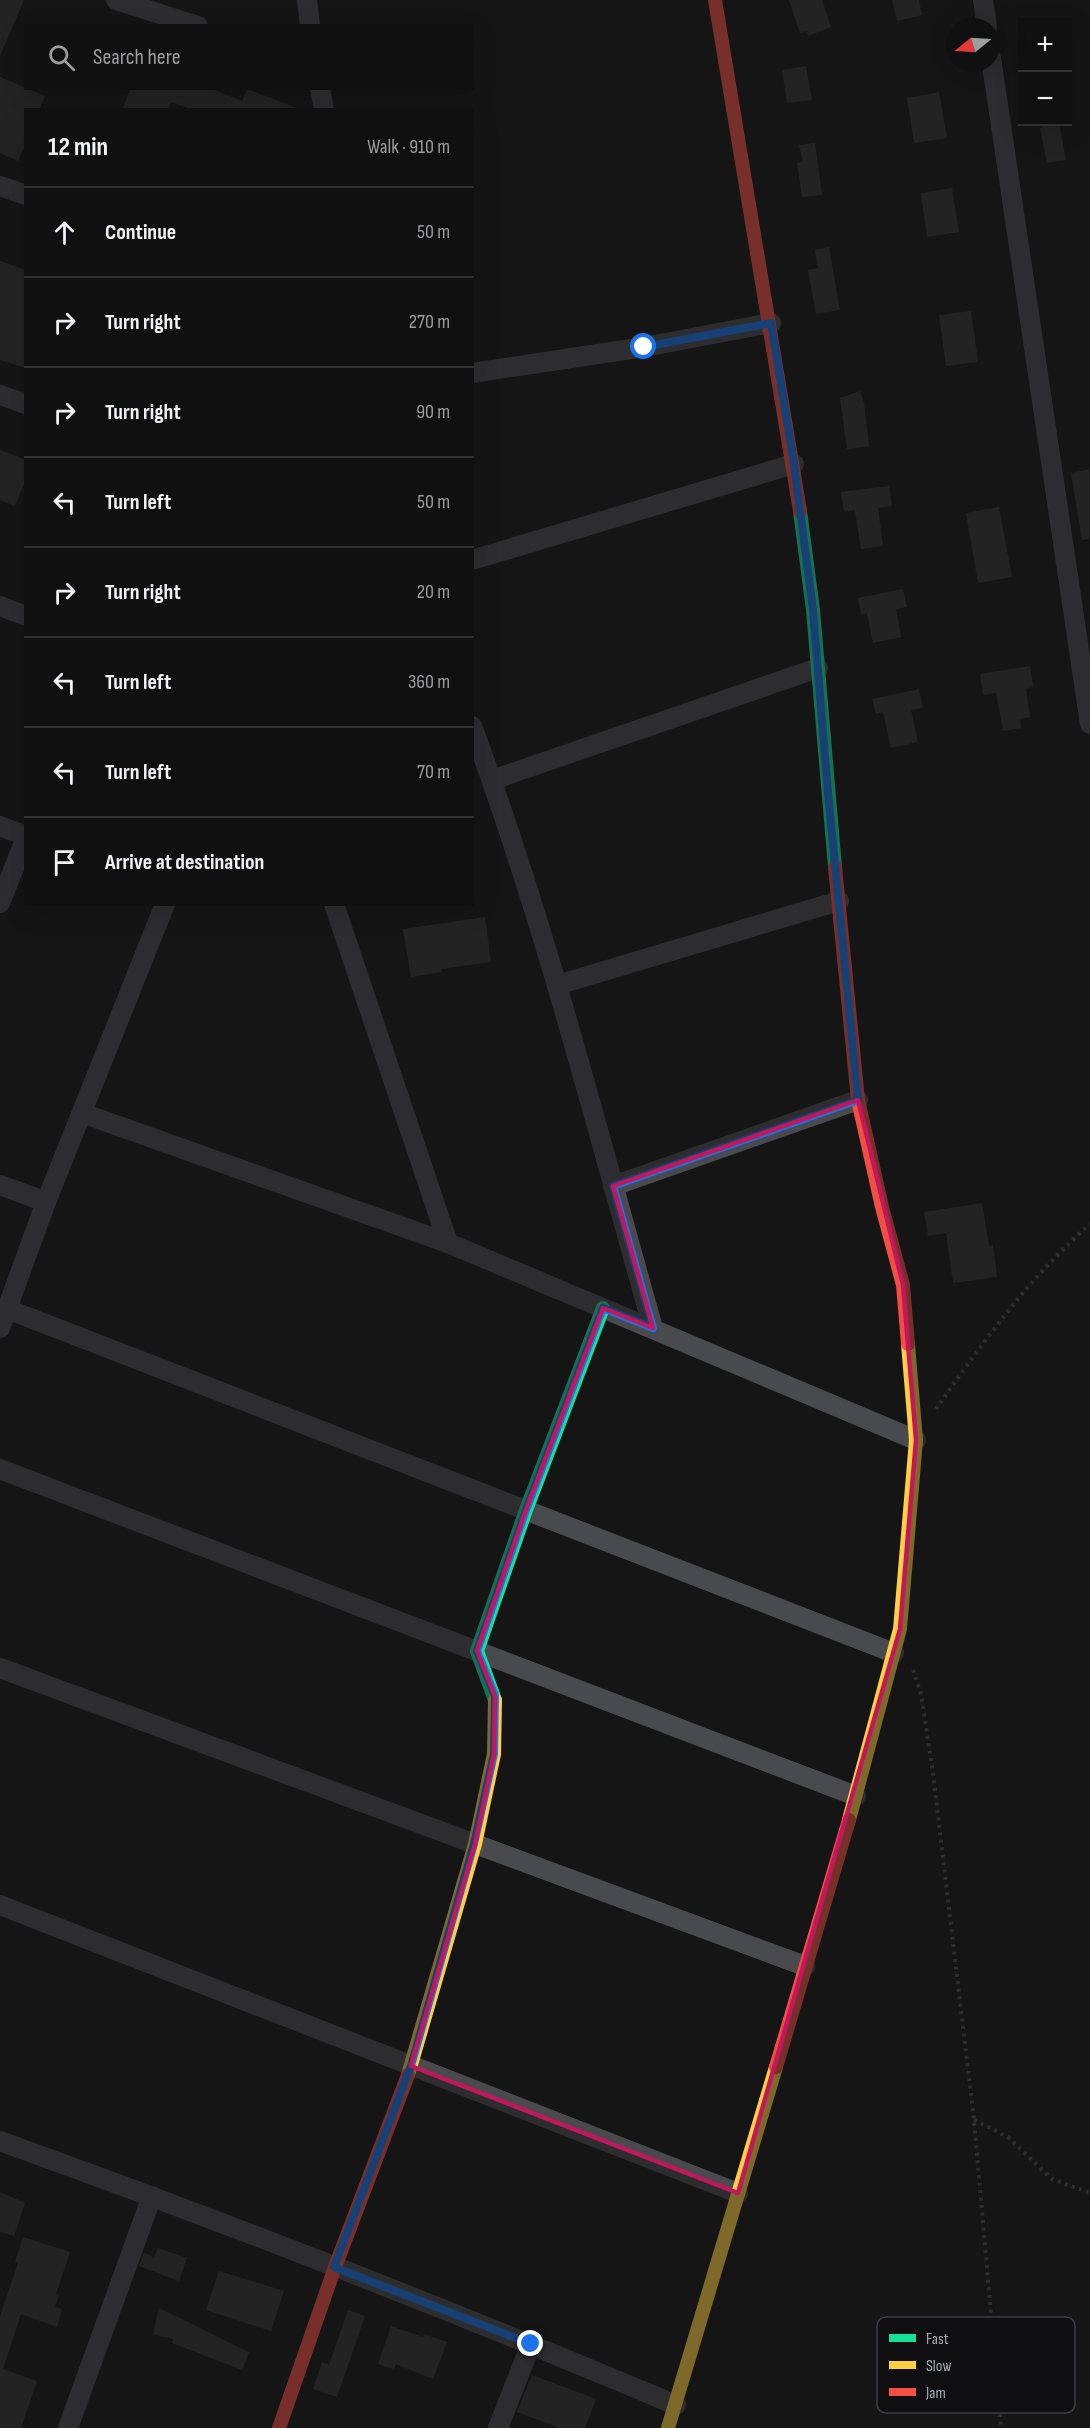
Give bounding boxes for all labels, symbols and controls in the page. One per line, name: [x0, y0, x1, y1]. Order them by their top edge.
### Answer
north arrow: [946, 18, 1000, 72]
map controls: [1018, 18, 1072, 126]
button: +: [1018, 18, 1072, 72]
search box: [24, 24, 474, 90]
icon: search: [45, 41, 78, 74]
text: Search here: [93, 44, 180, 71]
button: −: [1018, 72, 1072, 126]
text: 12 min: [48, 132, 108, 163]
text: Walk · 910 m: [367, 135, 450, 159]
icon: ahead: [48, 216, 81, 249]
text: Continue: [105, 219, 176, 246]
text: 50 m: [417, 220, 450, 244]
icon: right: [48, 306, 81, 339]
text: Turn right: [105, 309, 181, 336]
text: 270 m: [409, 310, 450, 334]
route start: [630, 333, 656, 359]
icon: right: [48, 396, 81, 429]
text: Turn right: [105, 399, 181, 426]
text: 90 m: [416, 400, 450, 424]
icon: left: [48, 486, 81, 519]
text: Turn left: [105, 489, 171, 516]
text: 50 m: [417, 490, 450, 514]
icon: right: [48, 576, 81, 609]
text: Turn right: [105, 579, 181, 606]
text: 20 m: [417, 580, 450, 604]
icon: left: [48, 666, 81, 699]
text: Turn left: [105, 669, 171, 696]
text: 360 m: [408, 670, 450, 694]
icon: left: [48, 756, 81, 789]
text: Turn left: [105, 759, 171, 786]
text: 70 m: [417, 760, 450, 784]
icon: arrive: [48, 846, 81, 879]
text: Arrive at destination: [105, 849, 264, 876]
legend: [877, 2317, 1075, 2413]
route end: [517, 2330, 543, 2356]
text: Fast: [926, 2330, 949, 2349]
text: Slow: [926, 2357, 951, 2376]
text: Jam: [925, 2384, 946, 2403]

